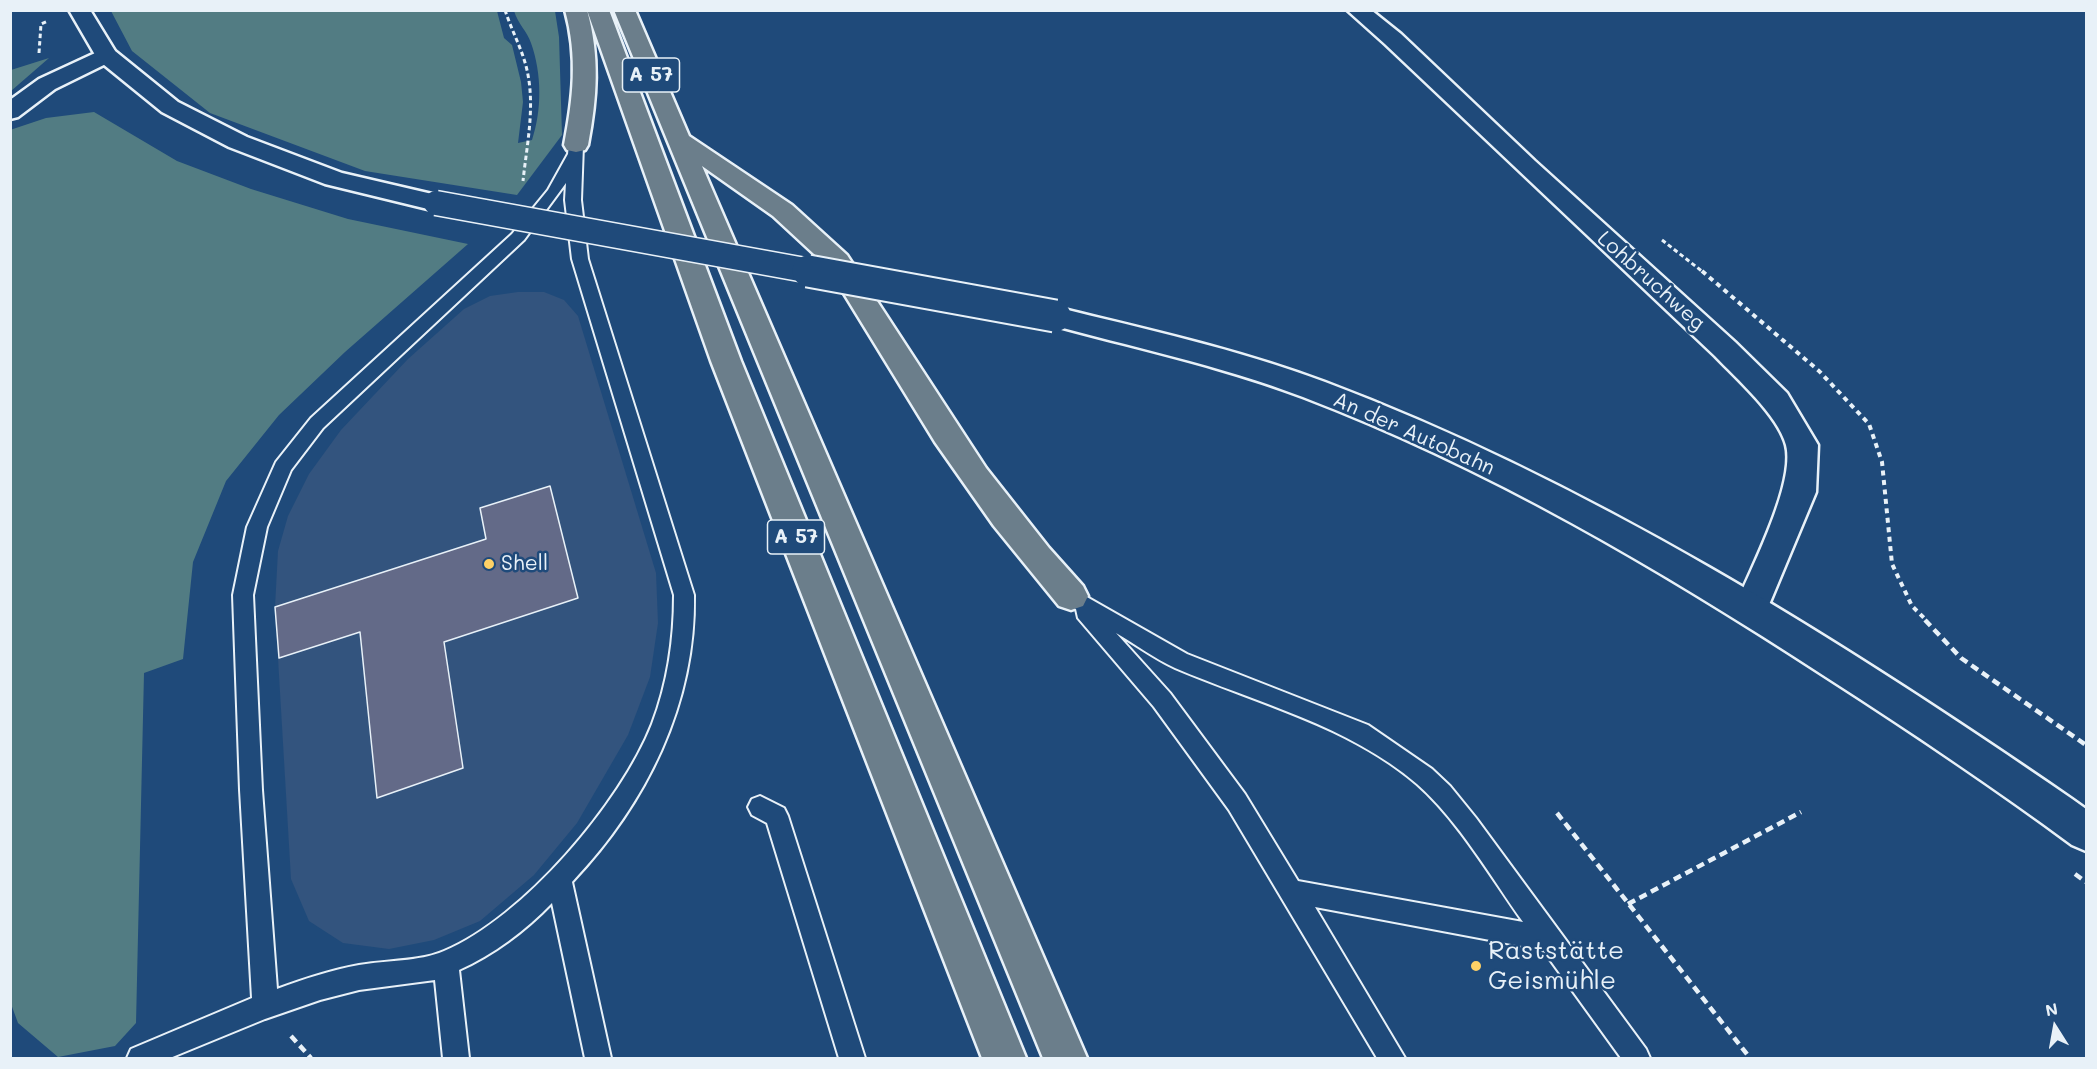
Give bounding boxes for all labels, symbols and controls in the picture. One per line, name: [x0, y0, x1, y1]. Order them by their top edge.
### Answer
road number: A 57: [622, 58, 680, 92]
street label: Lohbruchweg: [1592, 226, 1710, 336]
street label: An der Autobahn: [1329, 387, 1499, 481]
road number: A 57: [768, 520, 824, 554]
place label: Shell: [501, 551, 548, 577]
marker: Shell: [482, 557, 496, 571]
place label: Raststätte Geismühle: [1488, 935, 1624, 996]
marker: Raststätte Geismühle: [1469, 959, 1483, 973]
north arrow: [2025, 997, 2085, 1057]
text: N: [2044, 997, 2059, 1020]

